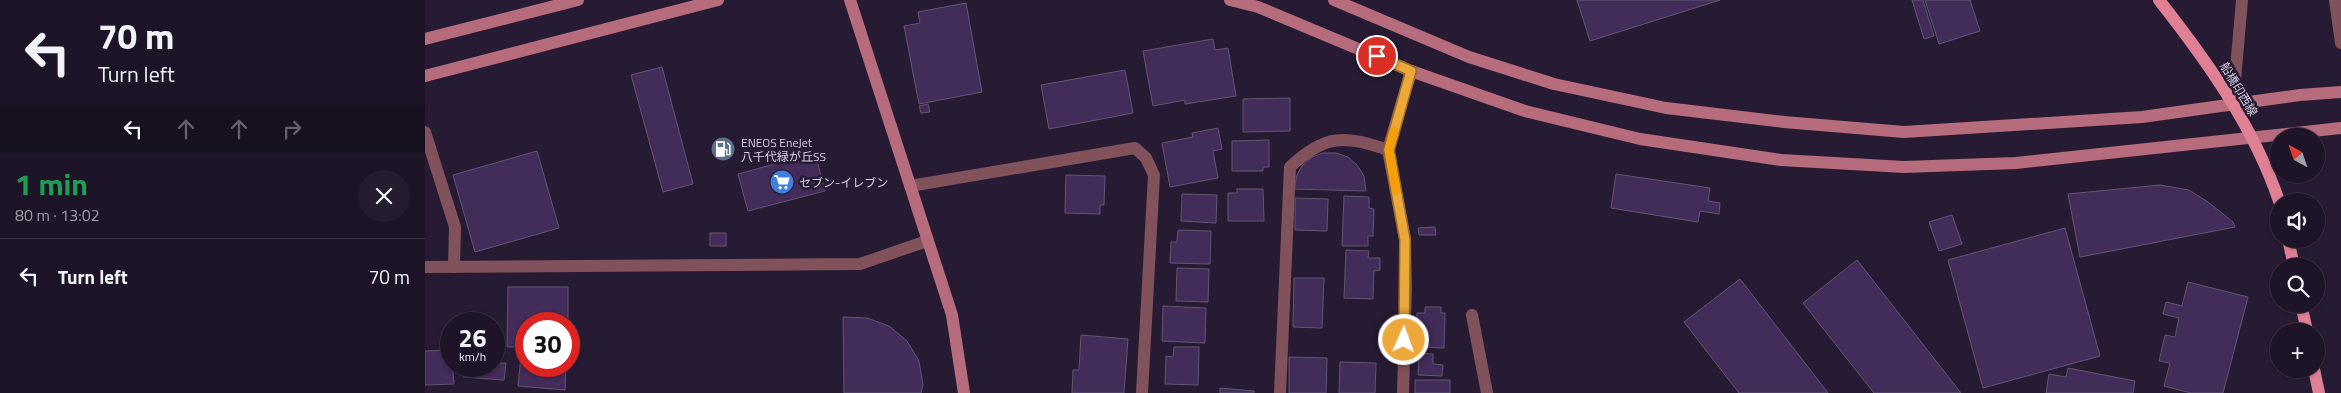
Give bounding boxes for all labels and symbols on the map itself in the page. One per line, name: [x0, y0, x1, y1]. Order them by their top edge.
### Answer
pin: [1356, 35, 1398, 77]
street label: 船橋印西線: [2215, 58, 2263, 120]
north arrow: [2270, 128, 2325, 182]
place label: ENEOS EneJet 八千代緑が丘SS: [741, 133, 826, 166]
fuel station icon: ENEOS EneJet 八千代緑が丘SS: [710, 136, 736, 162]
supermarket icon: セブン-イレブン: [769, 169, 795, 195]
place label: セブン-イレブン: [799, 173, 888, 192]
speed limit sign: 30: [515, 312, 580, 377]
position arrow: [1377, 313, 1429, 365]

